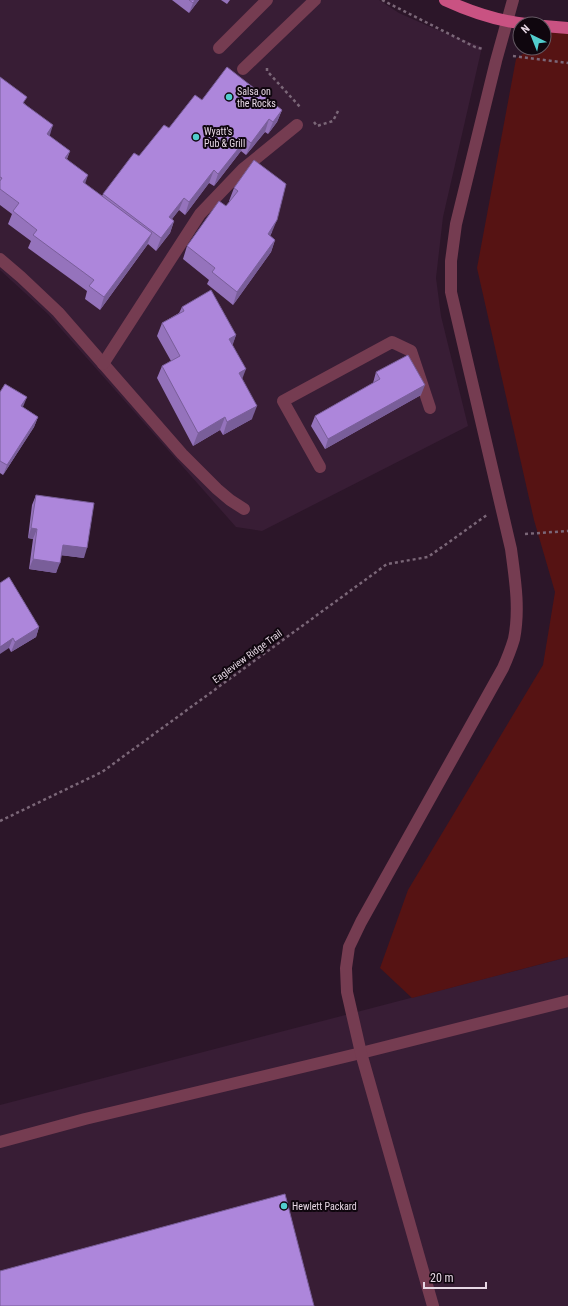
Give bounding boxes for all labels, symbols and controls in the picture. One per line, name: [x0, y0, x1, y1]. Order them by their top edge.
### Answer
north arrow: [512, 16, 552, 56]
text: N: [519, 22, 533, 36]
place label: Salsa on the Rocks: [237, 86, 276, 109]
marker: Salsa on the Rocks: [224, 92, 234, 102]
place label: Wyatt's Pub & Grill: [204, 126, 245, 149]
marker: Wyatt's Pub & Grill: [191, 132, 201, 142]
street label: Eagleview Ridge Trail: [210, 628, 284, 685]
marker: Hewlett Packard: [279, 1201, 289, 1211]
place label: Hewlett Packard: [292, 1201, 357, 1212]
scale bar: [424, 1264, 486, 1290]
text: 20 m: [430, 1271, 454, 1285]

